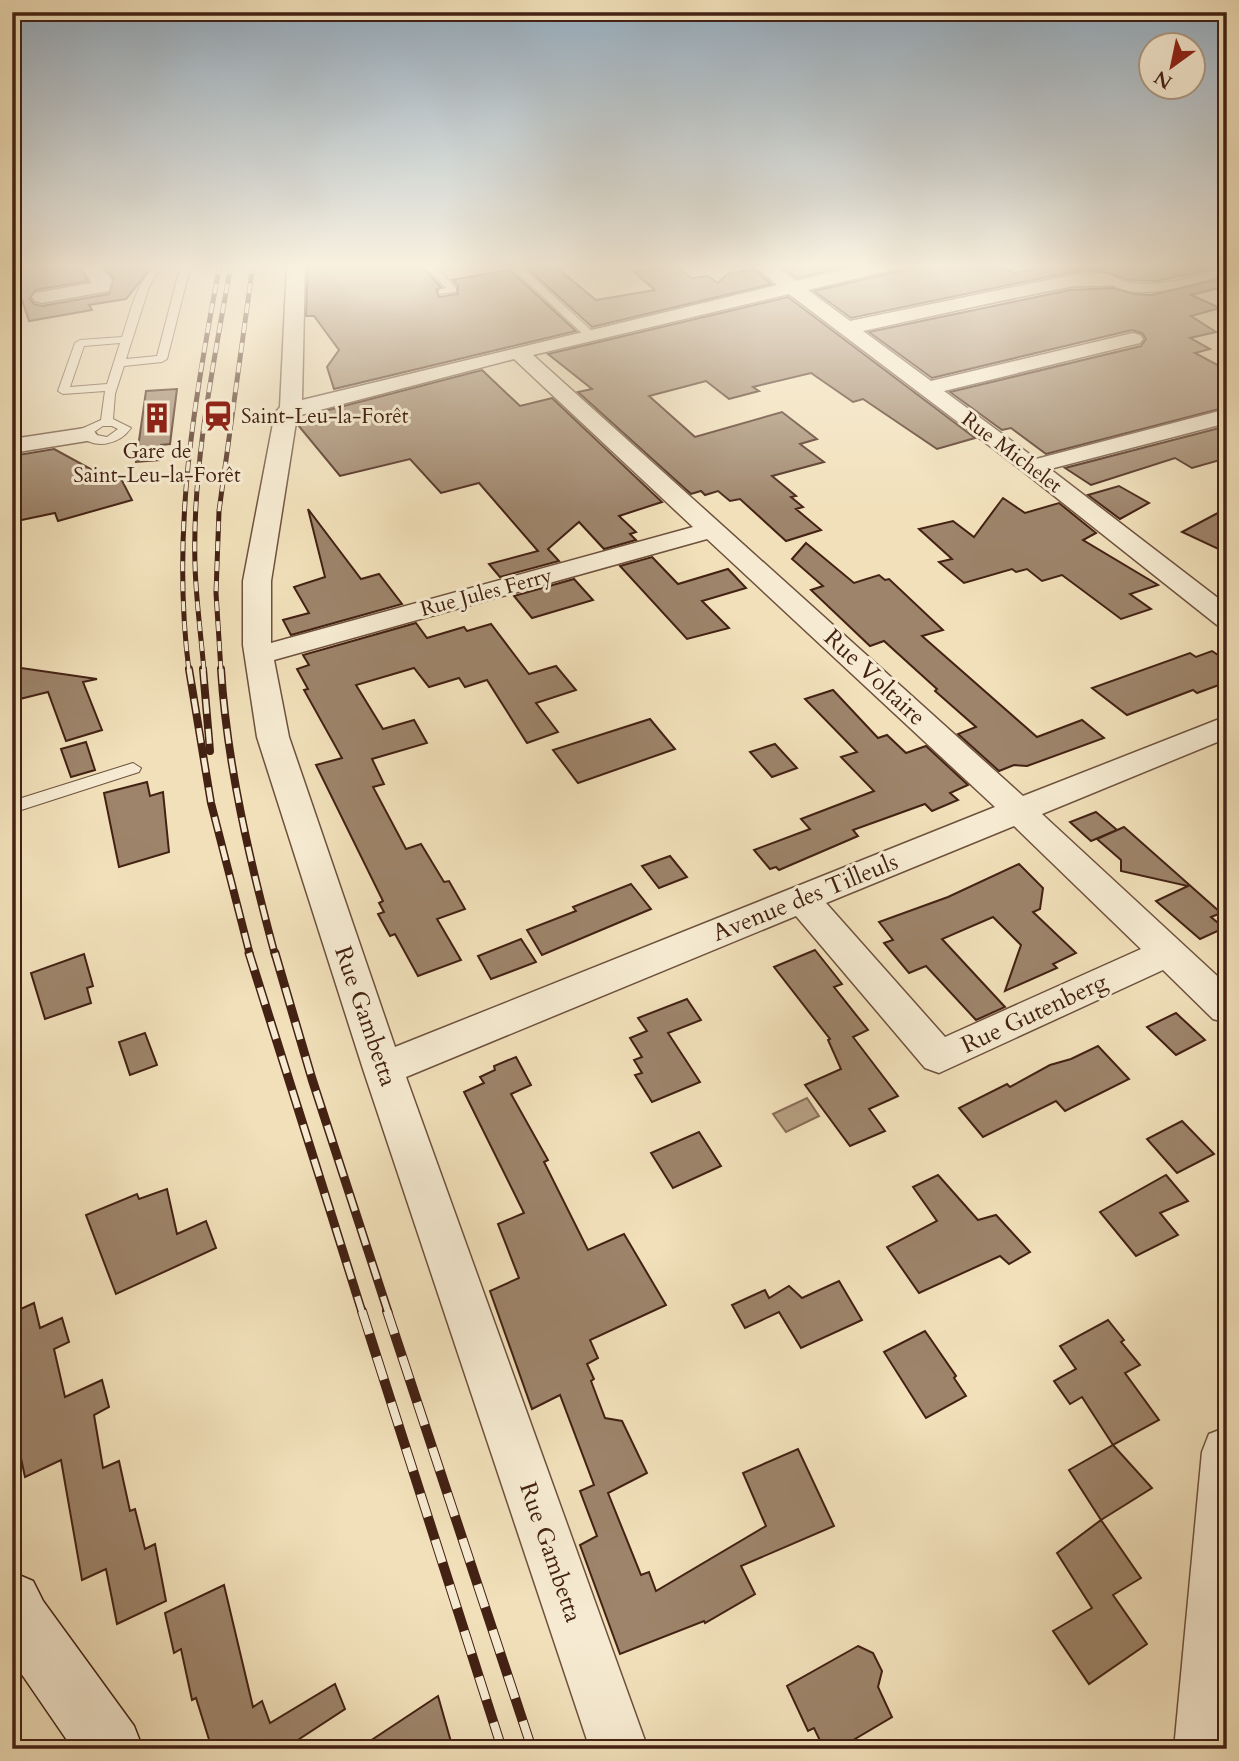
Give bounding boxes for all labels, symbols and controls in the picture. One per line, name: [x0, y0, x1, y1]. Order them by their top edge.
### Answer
north arrow: [1138, 32, 1208, 102]
text: N: [1149, 64, 1177, 95]
station icon: Saint-Leu-la-Forêt: [201, 399, 235, 433]
building icon: Gare de Saint-Leu-la-Forêt: [140, 401, 174, 435]
place label: Saint-Leu-la-Forêt: [241, 402, 409, 431]
street label: Rue Michelet: [955, 405, 1068, 500]
place label: Gare de Saint-Leu-la-Forêt: [73, 437, 241, 490]
street label: Rue Jules Ferry: [417, 561, 555, 624]
street label: Rue Voltaire: [817, 622, 933, 733]
street label: Avenue des Tilleuls: [708, 845, 903, 950]
street label: Rue Gambetta: [326, 942, 405, 1091]
street label: Rue Gutenberg: [956, 965, 1113, 1062]
street label: Rue Gambetta: [511, 1478, 590, 1627]

